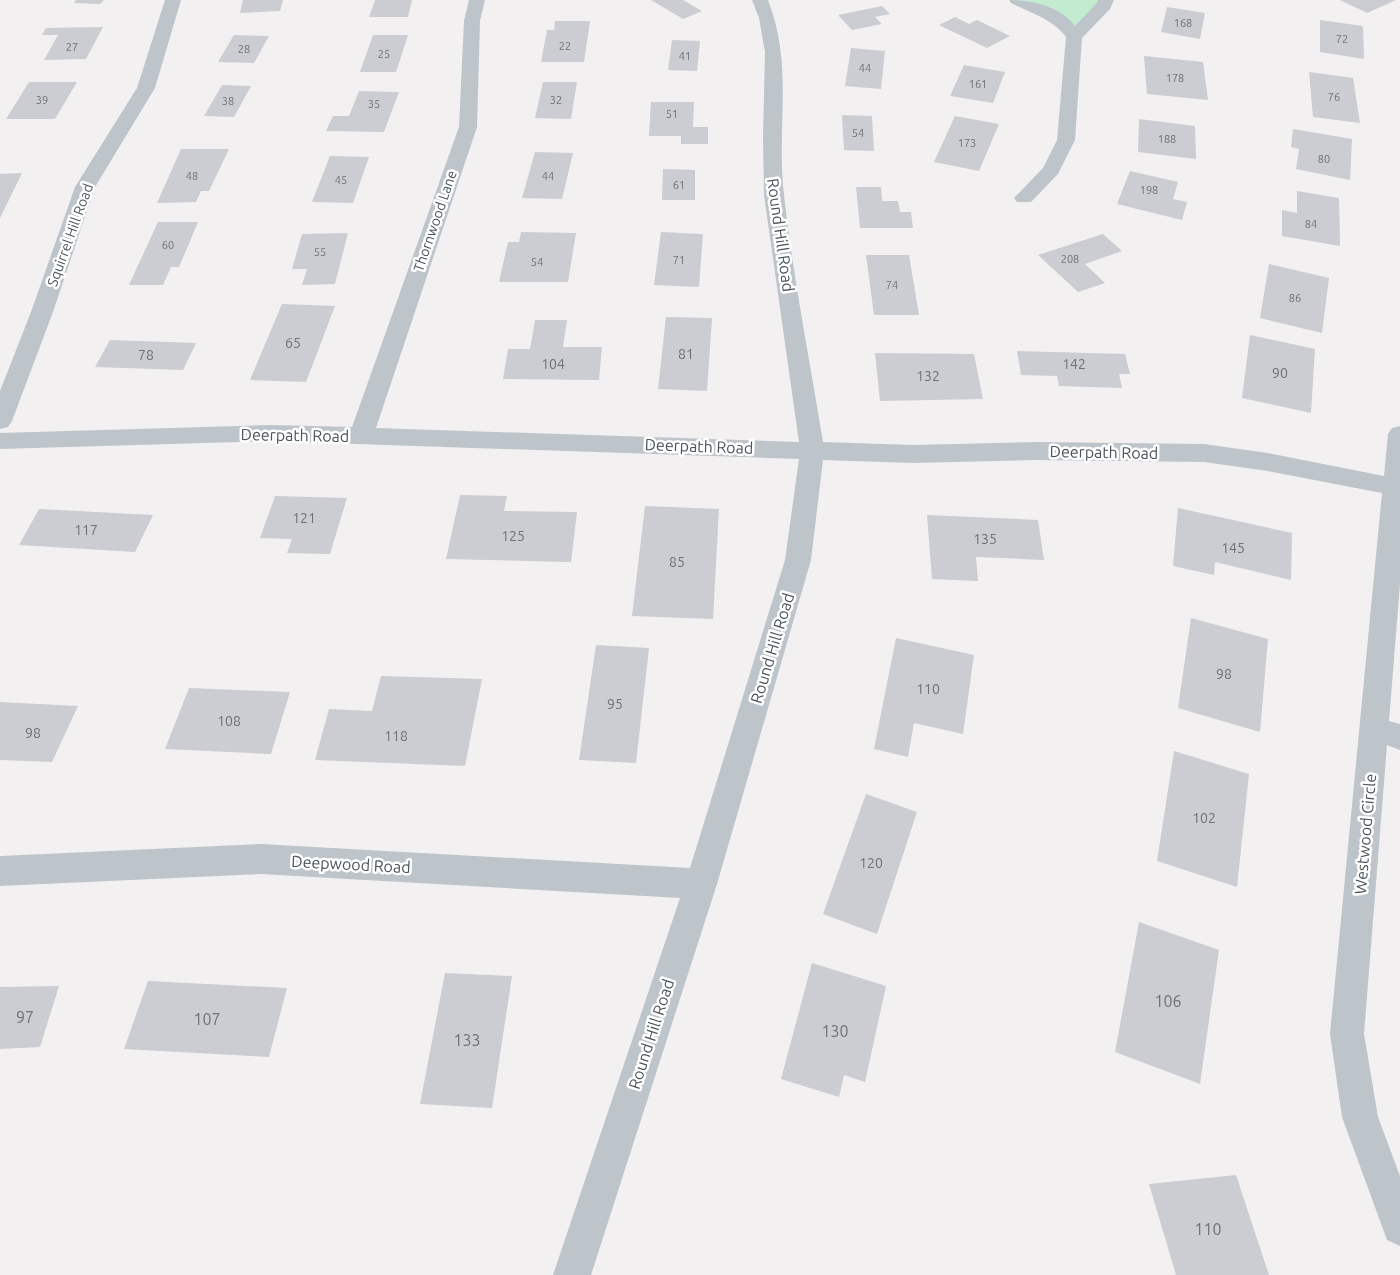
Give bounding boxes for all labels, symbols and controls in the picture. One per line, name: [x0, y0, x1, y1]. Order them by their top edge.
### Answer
house number: 168: [1174, 17, 1192, 29]
house number: 72: [1336, 33, 1348, 45]
house number: 22: [559, 40, 571, 52]
house number: 27: [66, 41, 78, 53]
house number: 28: [238, 43, 250, 55]
house number: 25: [378, 48, 390, 60]
house number: 41: [679, 50, 691, 62]
house number: 44: [859, 62, 871, 74]
house number: 178: [1166, 72, 1184, 84]
house number: 161: [969, 78, 987, 90]
house number: 76: [1328, 91, 1340, 103]
house number: 39: [36, 94, 48, 106]
house number: 32: [550, 94, 562, 106]
house number: 38: [222, 95, 234, 107]
house number: 35: [368, 98, 380, 110]
house number: 51: [666, 108, 678, 120]
house number: 54: [852, 127, 864, 139]
house number: 188: [1158, 133, 1176, 145]
house number: 173: [958, 137, 976, 149]
house number: 80: [1318, 153, 1330, 165]
street label: Thornwood Lane: [410, 168, 460, 274]
house number: 48: [186, 170, 198, 182]
house number: 44: [542, 170, 554, 182]
house number: 45: [335, 174, 347, 186]
street label: Round Hill Road: [764, 177, 798, 293]
house number: 61: [673, 179, 685, 191]
street label: Squirrel Hill Road: [44, 181, 96, 289]
house number: 198: [1140, 184, 1158, 196]
house number: 84: [1305, 218, 1317, 230]
house number: 60: [162, 239, 174, 251]
house number: 55: [314, 246, 326, 258]
house number: 208: [1061, 253, 1079, 265]
house number: 71: [673, 254, 685, 266]
house number: 54: [531, 256, 543, 268]
house number: 74: [886, 279, 898, 291]
house number: 86: [1289, 292, 1301, 304]
house number: 65: [285, 335, 301, 351]
house number: 81: [678, 346, 694, 362]
house number: 78: [138, 347, 154, 363]
house number: 104: [541, 356, 565, 372]
house number: 142: [1062, 356, 1086, 372]
house number: 90: [1272, 365, 1288, 381]
house number: 132: [916, 368, 940, 384]
street label: Deerpath Road: [241, 425, 349, 445]
street label: Deerpath Road: [644, 435, 754, 457]
street label: Deerpath Road: [1050, 442, 1158, 462]
house number: 121: [292, 510, 316, 526]
house number: 117: [74, 522, 98, 538]
house number: 125: [501, 528, 525, 544]
house number: 135: [973, 531, 997, 547]
house number: 145: [1221, 540, 1245, 556]
house number: 85: [669, 554, 685, 570]
street label: Round Hill Road: [747, 591, 797, 705]
house number: 98: [1216, 666, 1232, 682]
house number: 110: [916, 681, 940, 697]
house number: 95: [607, 696, 623, 712]
house number: 108: [217, 713, 241, 729]
house number: 98: [25, 725, 41, 741]
house number: 118: [384, 728, 408, 744]
street label: Westwood Circle: [1351, 773, 1379, 895]
house number: 102: [1192, 810, 1216, 826]
street label: Deepwood Road: [291, 852, 411, 876]
house number: 120: [859, 855, 883, 871]
street label: Round Hill Road: [625, 977, 677, 1091]
house number: 106: [1154, 992, 1182, 1010]
house number: 97: [16, 1008, 34, 1026]
house number: 107: [193, 1010, 221, 1028]
house number: 130: [821, 1022, 849, 1040]
house number: 133: [453, 1031, 481, 1049]
house number: 110: [1194, 1220, 1222, 1238]

